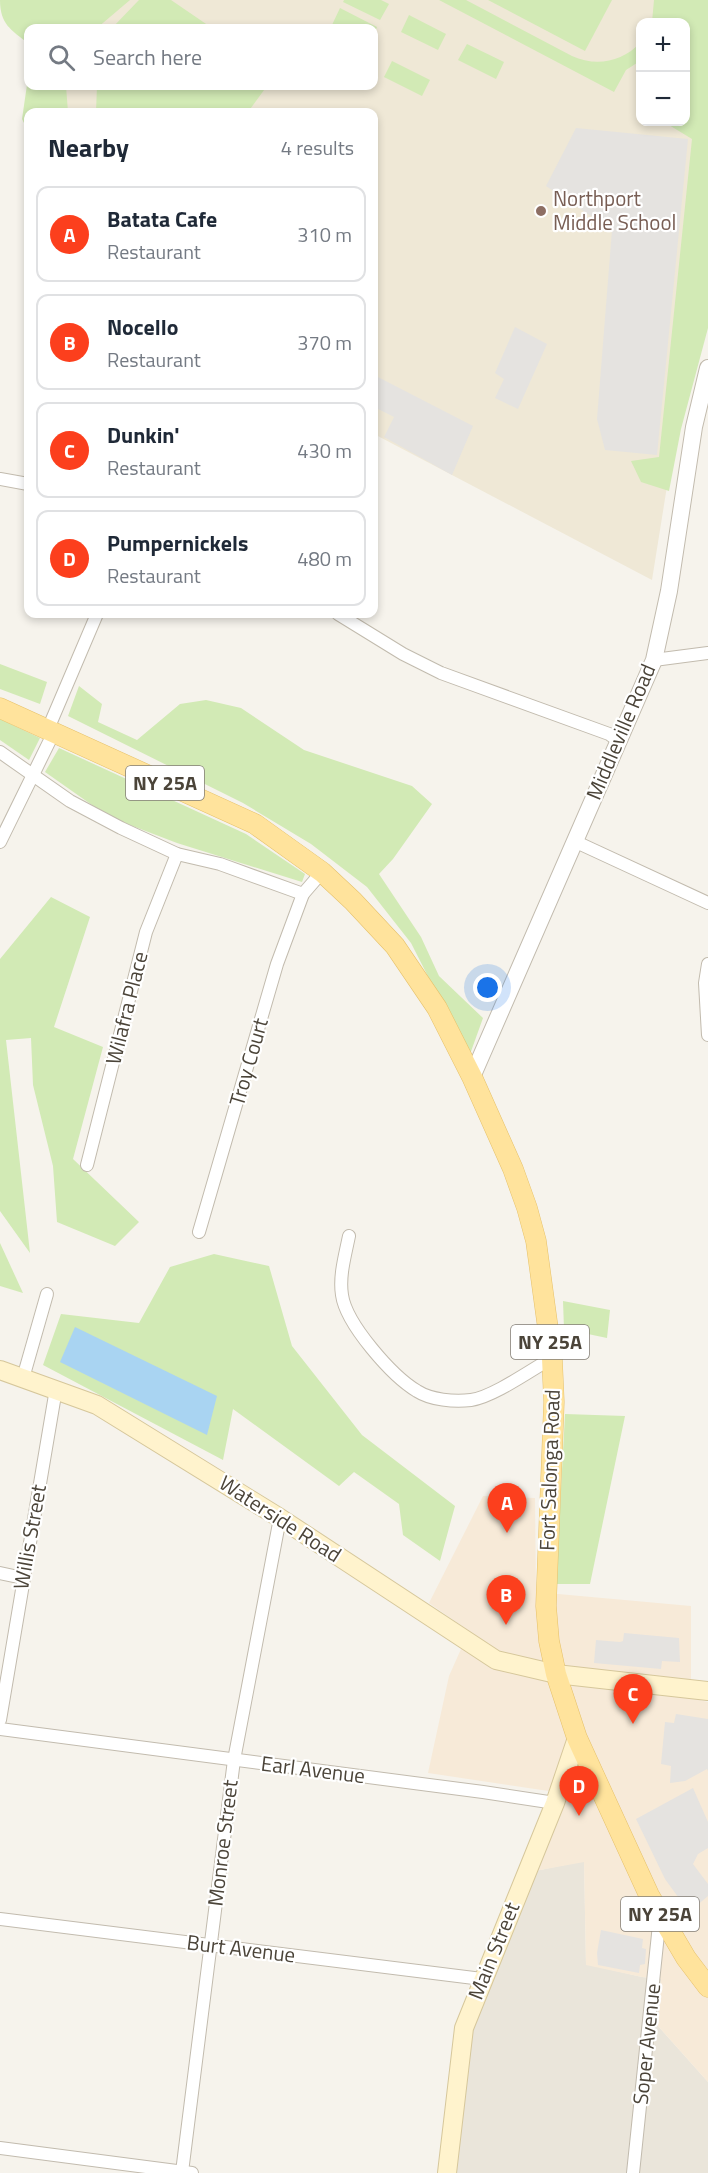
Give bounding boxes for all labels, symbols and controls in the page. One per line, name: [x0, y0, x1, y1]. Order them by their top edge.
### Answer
map controls: [636, 18, 690, 126]
button: +: [636, 18, 690, 72]
search box: [24, 24, 378, 90]
text: Search here: [93, 40, 202, 74]
icon: search: [45, 41, 78, 74]
button: −: [636, 72, 690, 126]
text: Nearby: [48, 128, 129, 167]
text: 4 results: [281, 132, 354, 163]
place label: Northport Middle School: [553, 182, 676, 238]
text: Batata Cafe: [107, 202, 217, 236]
marker: Northport Middle School: [534, 204, 548, 218]
text: A: [63, 219, 76, 250]
text: 310 m: [297, 219, 352, 250]
text: Restaurant: [107, 236, 201, 267]
text: Nocello: [107, 310, 178, 344]
text: B: [63, 327, 76, 358]
text: 370 m: [297, 327, 352, 358]
text: Restaurant: [107, 344, 201, 375]
text: Dunkin': [107, 418, 180, 452]
text: C: [64, 435, 75, 466]
text: 430 m: [297, 435, 352, 466]
text: Restaurant: [107, 452, 201, 483]
text: Pumpernickels: [107, 526, 248, 560]
text: D: [63, 543, 76, 574]
text: 480 m: [297, 543, 352, 574]
text: Restaurant: [107, 560, 201, 591]
street label: Middleville Road: [577, 659, 663, 805]
road number: NY 25A: [126, 766, 204, 800]
street label: Wilafra Place: [97, 948, 156, 1068]
your location: [473, 973, 502, 1002]
street label: Troy Court: [220, 1013, 276, 1109]
road number: NY 25A: [511, 1325, 589, 1359]
street label: Fort Salonga Road: [530, 1389, 568, 1551]
street label: Waterside Road: [213, 1467, 348, 1570]
street label: Willis Street: [4, 1481, 54, 1592]
pin: A: [488, 1484, 526, 1533]
pin: B: [486, 1576, 526, 1625]
pin: C: [614, 1674, 652, 1724]
street label: Earl Avenue: [259, 1747, 367, 1791]
pin: D: [560, 1766, 598, 1816]
street label: Monroe Street: [198, 1777, 246, 1908]
street label: Main Street: [459, 1896, 527, 2004]
road number: NY 25A: [621, 1897, 699, 1931]
street label: Burt Avenue: [185, 1925, 297, 1971]
street label: Soper Avenue: [624, 1982, 668, 2106]

